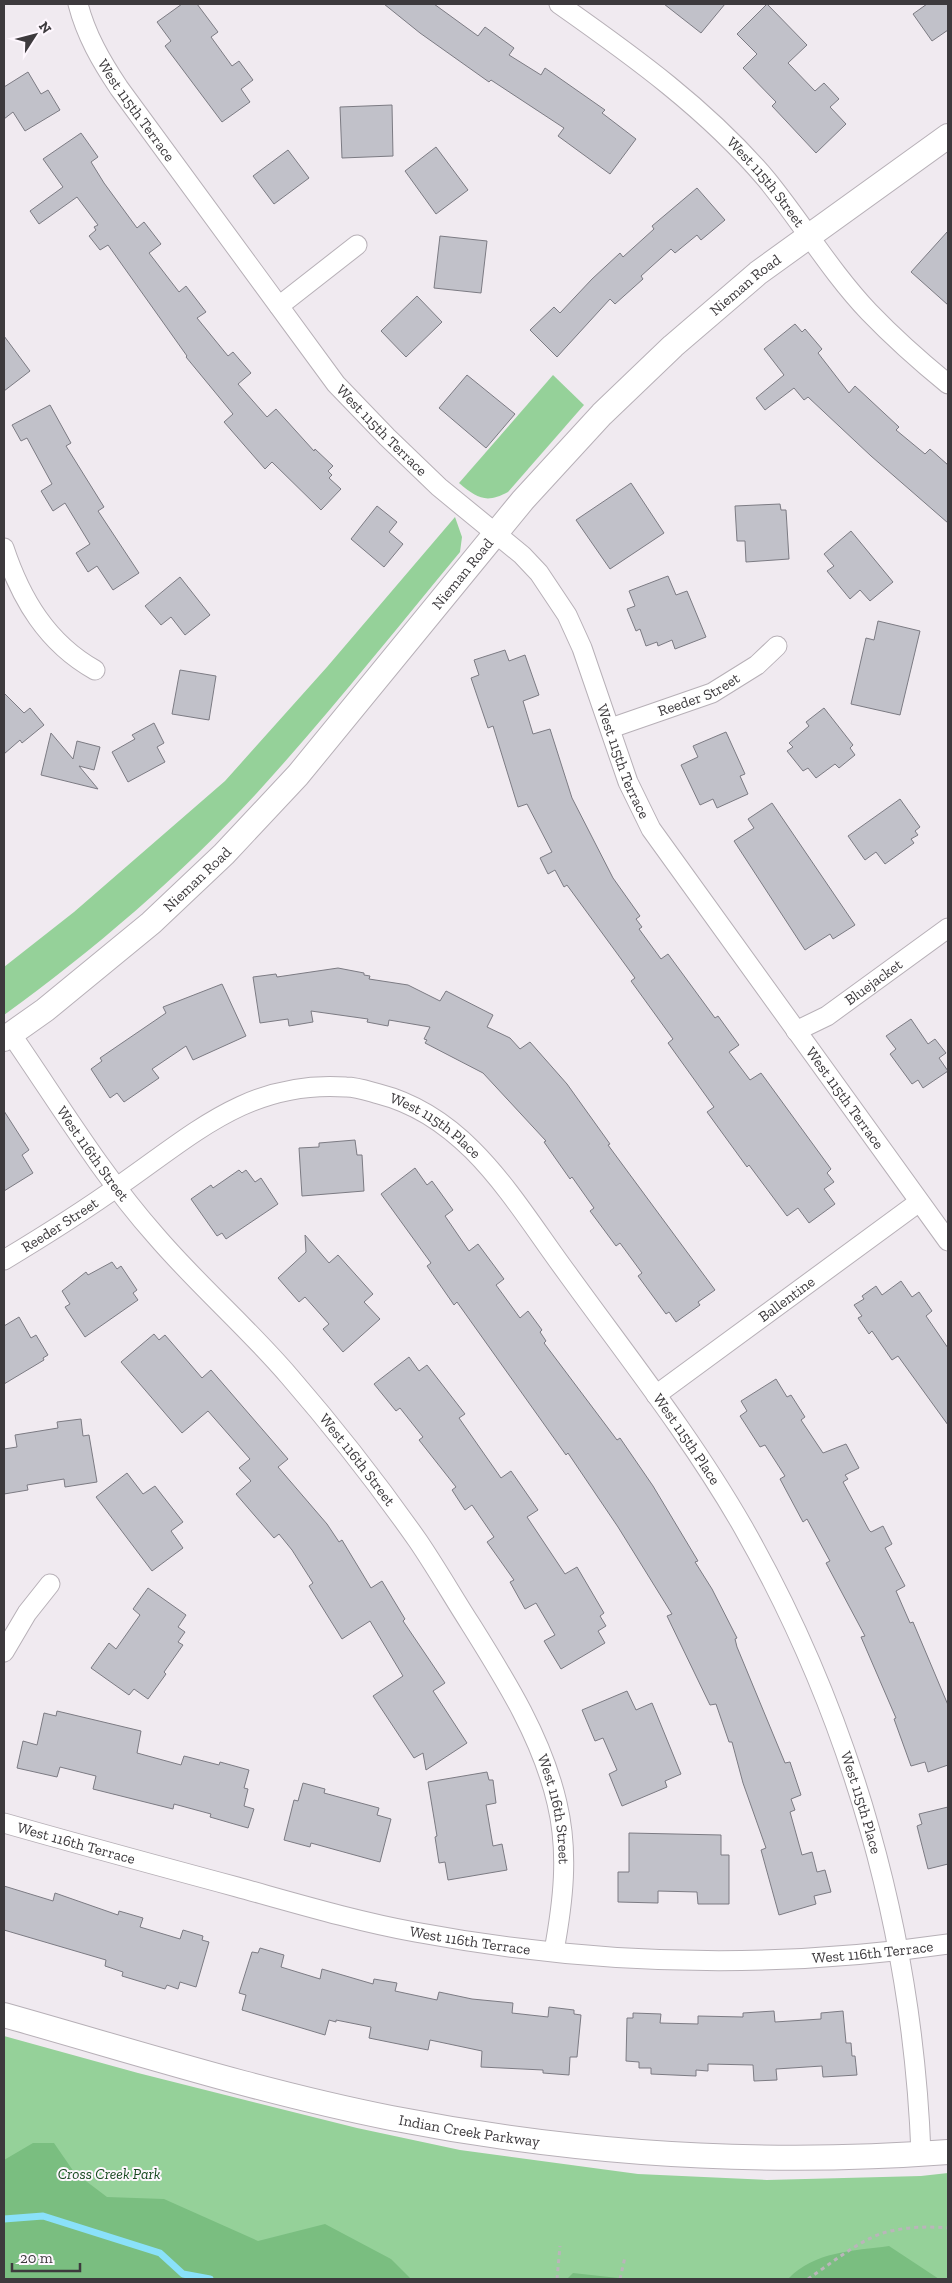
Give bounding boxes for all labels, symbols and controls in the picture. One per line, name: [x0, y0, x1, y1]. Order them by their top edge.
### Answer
north arrow: [10, 10, 60, 60]
text: N: [35, 18, 55, 37]
street label: West 115th Terrace: [94, 56, 179, 165]
street label: West 115th Street: [723, 133, 809, 231]
street label: Nieman Road: [706, 250, 785, 319]
street label: West 115th Terrace: [333, 381, 431, 480]
street label: Nieman Road: [428, 534, 497, 613]
street label: Reeder Street: [655, 669, 743, 720]
street label: West 115th Terrace: [593, 702, 654, 822]
street label: Nieman Road: [160, 843, 236, 916]
street label: Bluejacket: [841, 955, 906, 1009]
street label: West 115th Terrace: [802, 1043, 888, 1153]
street label: West 115th Place: [388, 1089, 485, 1162]
street label: West 116th Street: [53, 1103, 133, 1205]
street label: Reeder Street: [18, 1194, 102, 1256]
street label: Ballentine: [755, 1273, 818, 1326]
street label: West 115th Place: [649, 1390, 724, 1488]
street label: West 116th Street: [316, 1410, 399, 1510]
street label: West 115th Place: [837, 1749, 885, 1856]
street label: West 116th Street: [533, 1752, 573, 1865]
street label: West 116th Terrace: [15, 1818, 137, 1868]
street label: West 116th Terrace: [408, 1922, 531, 1958]
street label: West 116th Terrace: [811, 1937, 934, 1967]
street label: Indian Creek Parkway: [397, 2111, 541, 2151]
park label: Cross Creek Park: [58, 2165, 161, 2183]
scale bar: [12, 2240, 80, 2272]
text: 20 m: [20, 2249, 53, 2267]

